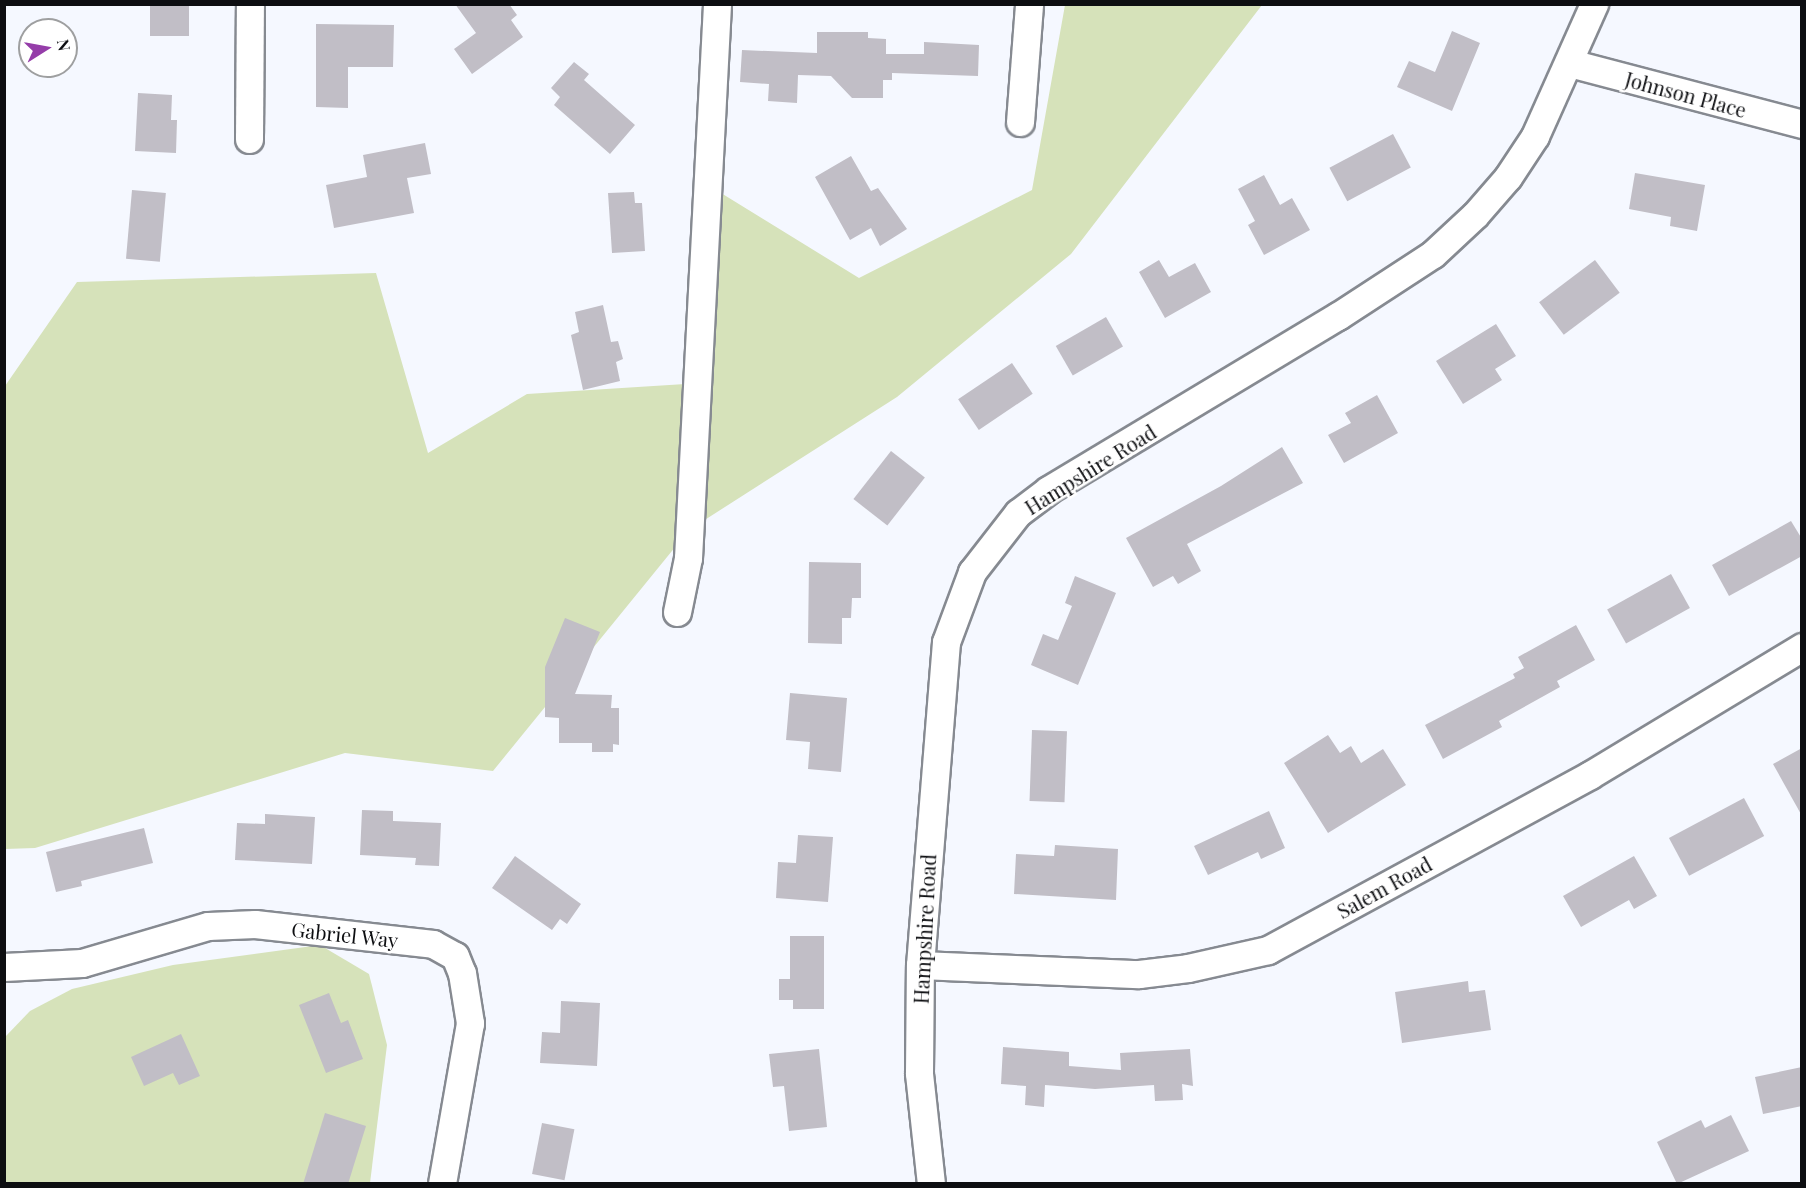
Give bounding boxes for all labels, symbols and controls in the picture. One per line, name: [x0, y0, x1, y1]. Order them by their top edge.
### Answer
north arrow: [18, 18, 78, 78]
text: N: [53, 37, 76, 53]
street label: Johnson Place: [1623, 66, 1749, 122]
street label: Hampshire Road: [1020, 419, 1160, 519]
street label: Salem Road: [1332, 851, 1436, 923]
street label: Hampshire Road: [908, 853, 940, 1005]
street label: Gabriel Way: [290, 916, 400, 952]

